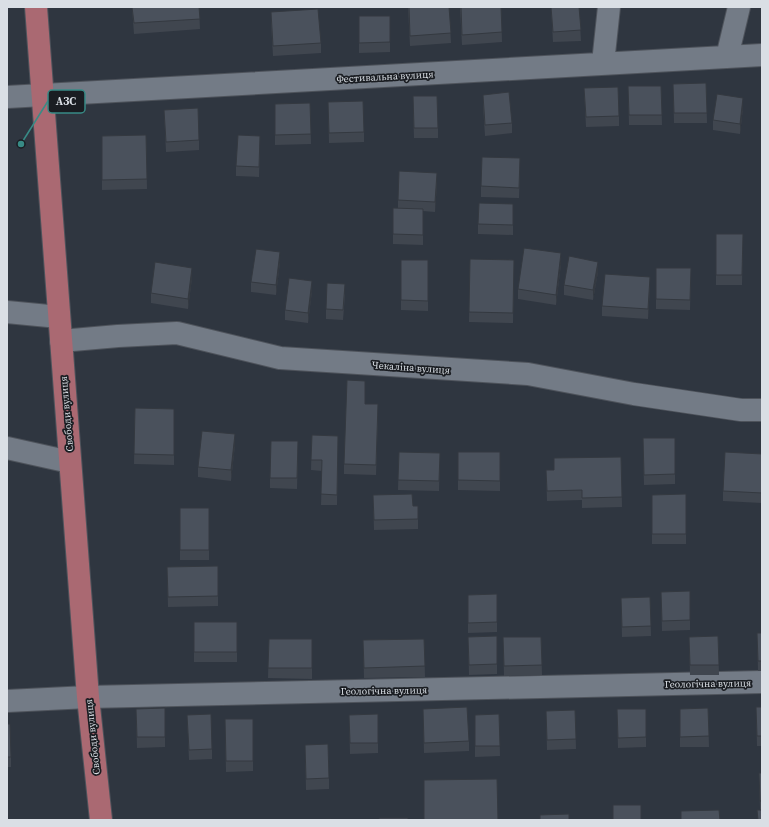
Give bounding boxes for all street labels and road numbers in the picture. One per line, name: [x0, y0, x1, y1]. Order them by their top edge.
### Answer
street label: Фестивальна вулиця: [336, 67, 434, 86]
street label: Чекаліна вулиця: [371, 358, 451, 377]
street label: Свободи вулиця: [57, 376, 76, 452]
street label: Геологічна вулиця: [665, 676, 751, 691]
street label: Геологічна вулиця: [341, 683, 427, 698]
street label: Свободи вулиця: [82, 699, 103, 775]

